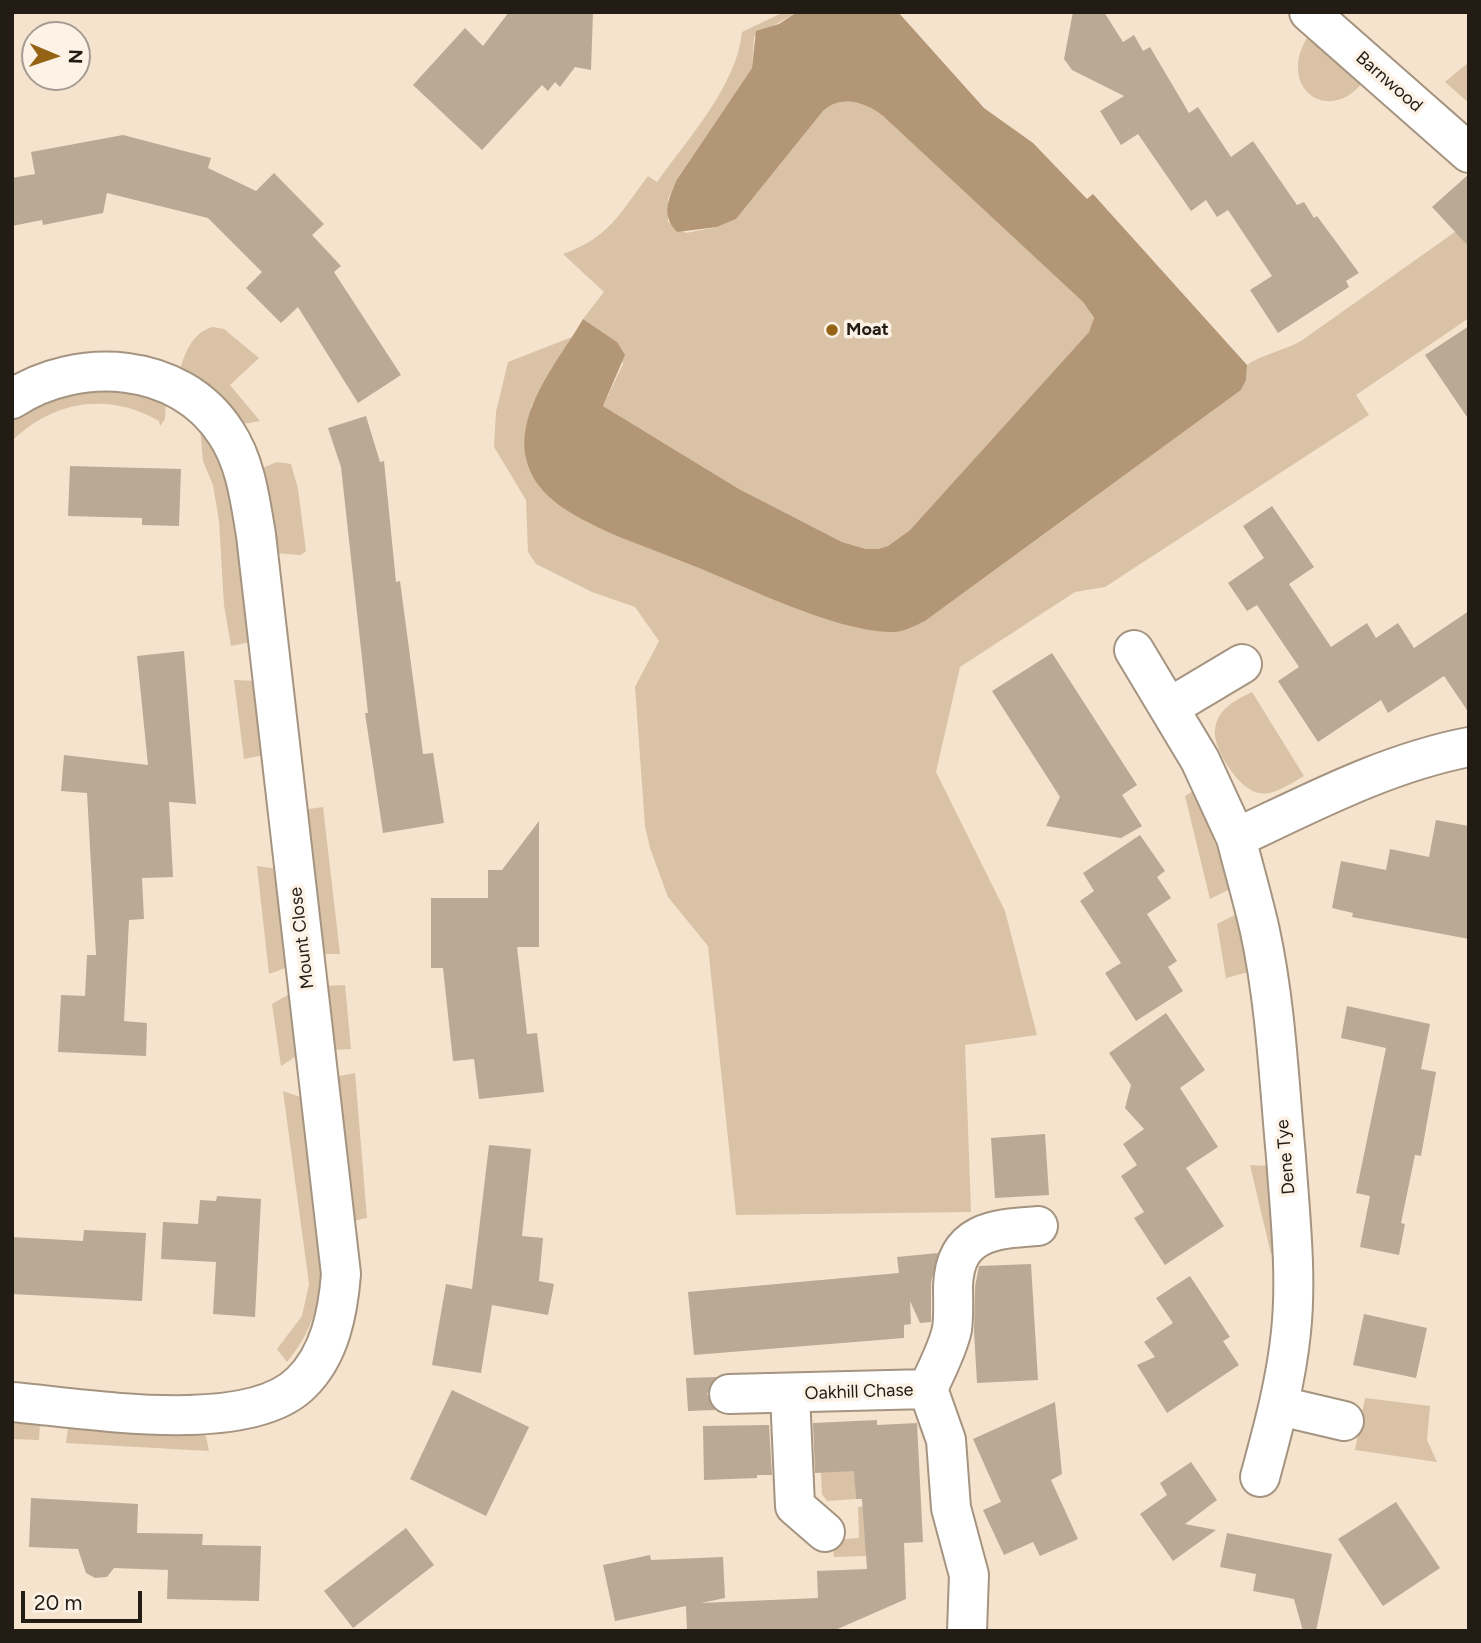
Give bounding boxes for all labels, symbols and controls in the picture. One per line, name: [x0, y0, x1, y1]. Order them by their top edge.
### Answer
north arrow: [21, 21, 91, 91]
street label: Barnwood: [1351, 47, 1427, 117]
text: N: [64, 49, 87, 64]
place label: Moat: [846, 319, 889, 341]
marker: Moat: [824, 322, 840, 338]
street label: Mount Close: [285, 886, 319, 990]
street label: Dene Tye: [1272, 1119, 1300, 1195]
street label: Oakhill Chase: [804, 1379, 914, 1405]
scale bar: [24, 1576, 145, 1620]
text: 20 m: [34, 1590, 82, 1615]

